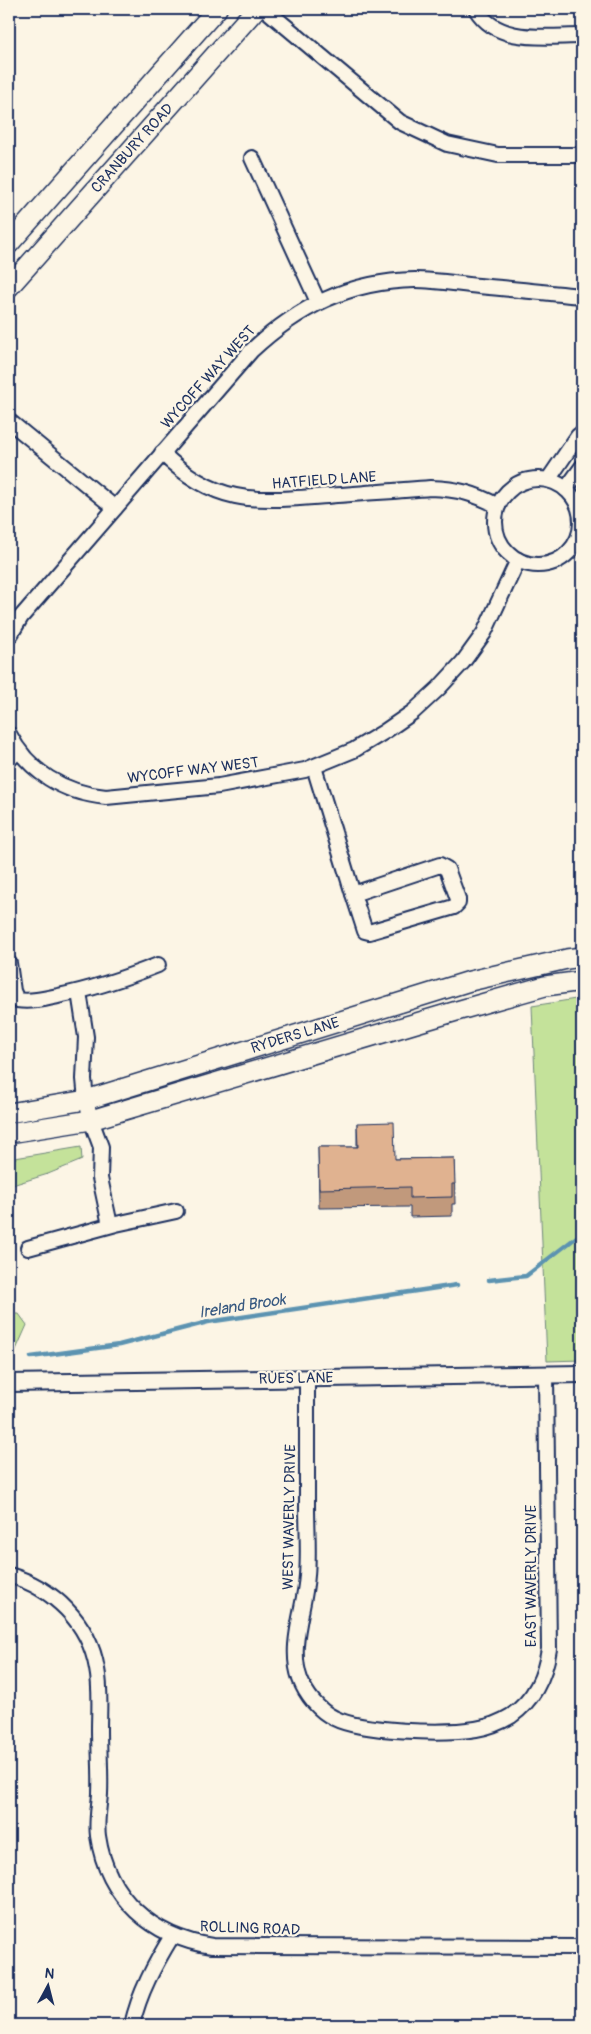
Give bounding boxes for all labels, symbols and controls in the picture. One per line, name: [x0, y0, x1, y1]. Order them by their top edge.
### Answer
street label: CRANBURY ROAD: [87, 100, 178, 197]
street label: WYCOFF WAY WEST: [157, 322, 260, 433]
street label: HATFIELD LANE: [271, 467, 377, 494]
street label: WYCOFF WAY WEST: [126, 753, 260, 788]
street label: RYDERS LANE: [249, 1013, 342, 1058]
water label: Ireland Brook: [198, 1289, 288, 1323]
street label: RUES LANE: [259, 1368, 334, 1389]
street label: WEST WAVERLY DRIVE: [279, 1444, 300, 1590]
street label: EAST WAVERLY DRIVE: [522, 1505, 541, 1647]
street label: ROLLING ROAD: [200, 1917, 300, 1940]
north arrow: [22, 1962, 72, 2012]
text: N: [44, 1965, 55, 1983]

